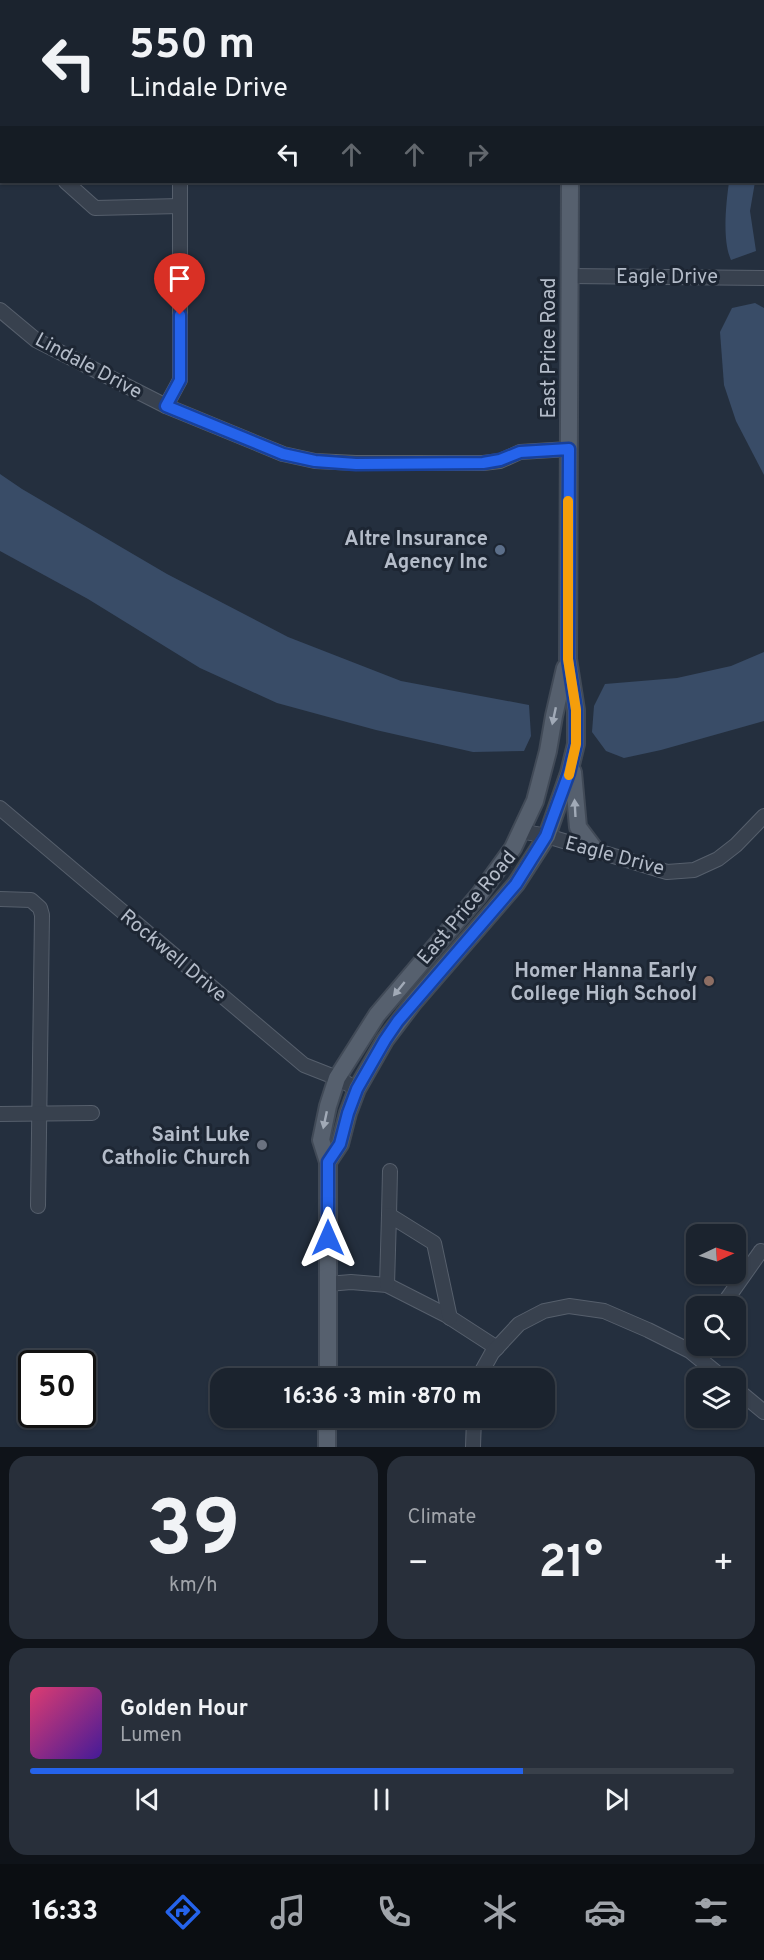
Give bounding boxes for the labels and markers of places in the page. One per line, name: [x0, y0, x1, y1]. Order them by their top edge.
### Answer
pin: [154, 253, 205, 315]
place label: Altre Insurance Agency Inc: [344, 527, 488, 576]
marker: Altre Insurance Agency Inc: [493, 543, 507, 557]
place label: Homer Hanna Early College High School: [511, 959, 697, 1008]
marker: Homer Hanna Early College High School: [702, 974, 716, 988]
place label: Saint Luke Catholic Church: [101, 1123, 250, 1172]
marker: Saint Luke Catholic Church: [255, 1138, 269, 1152]

